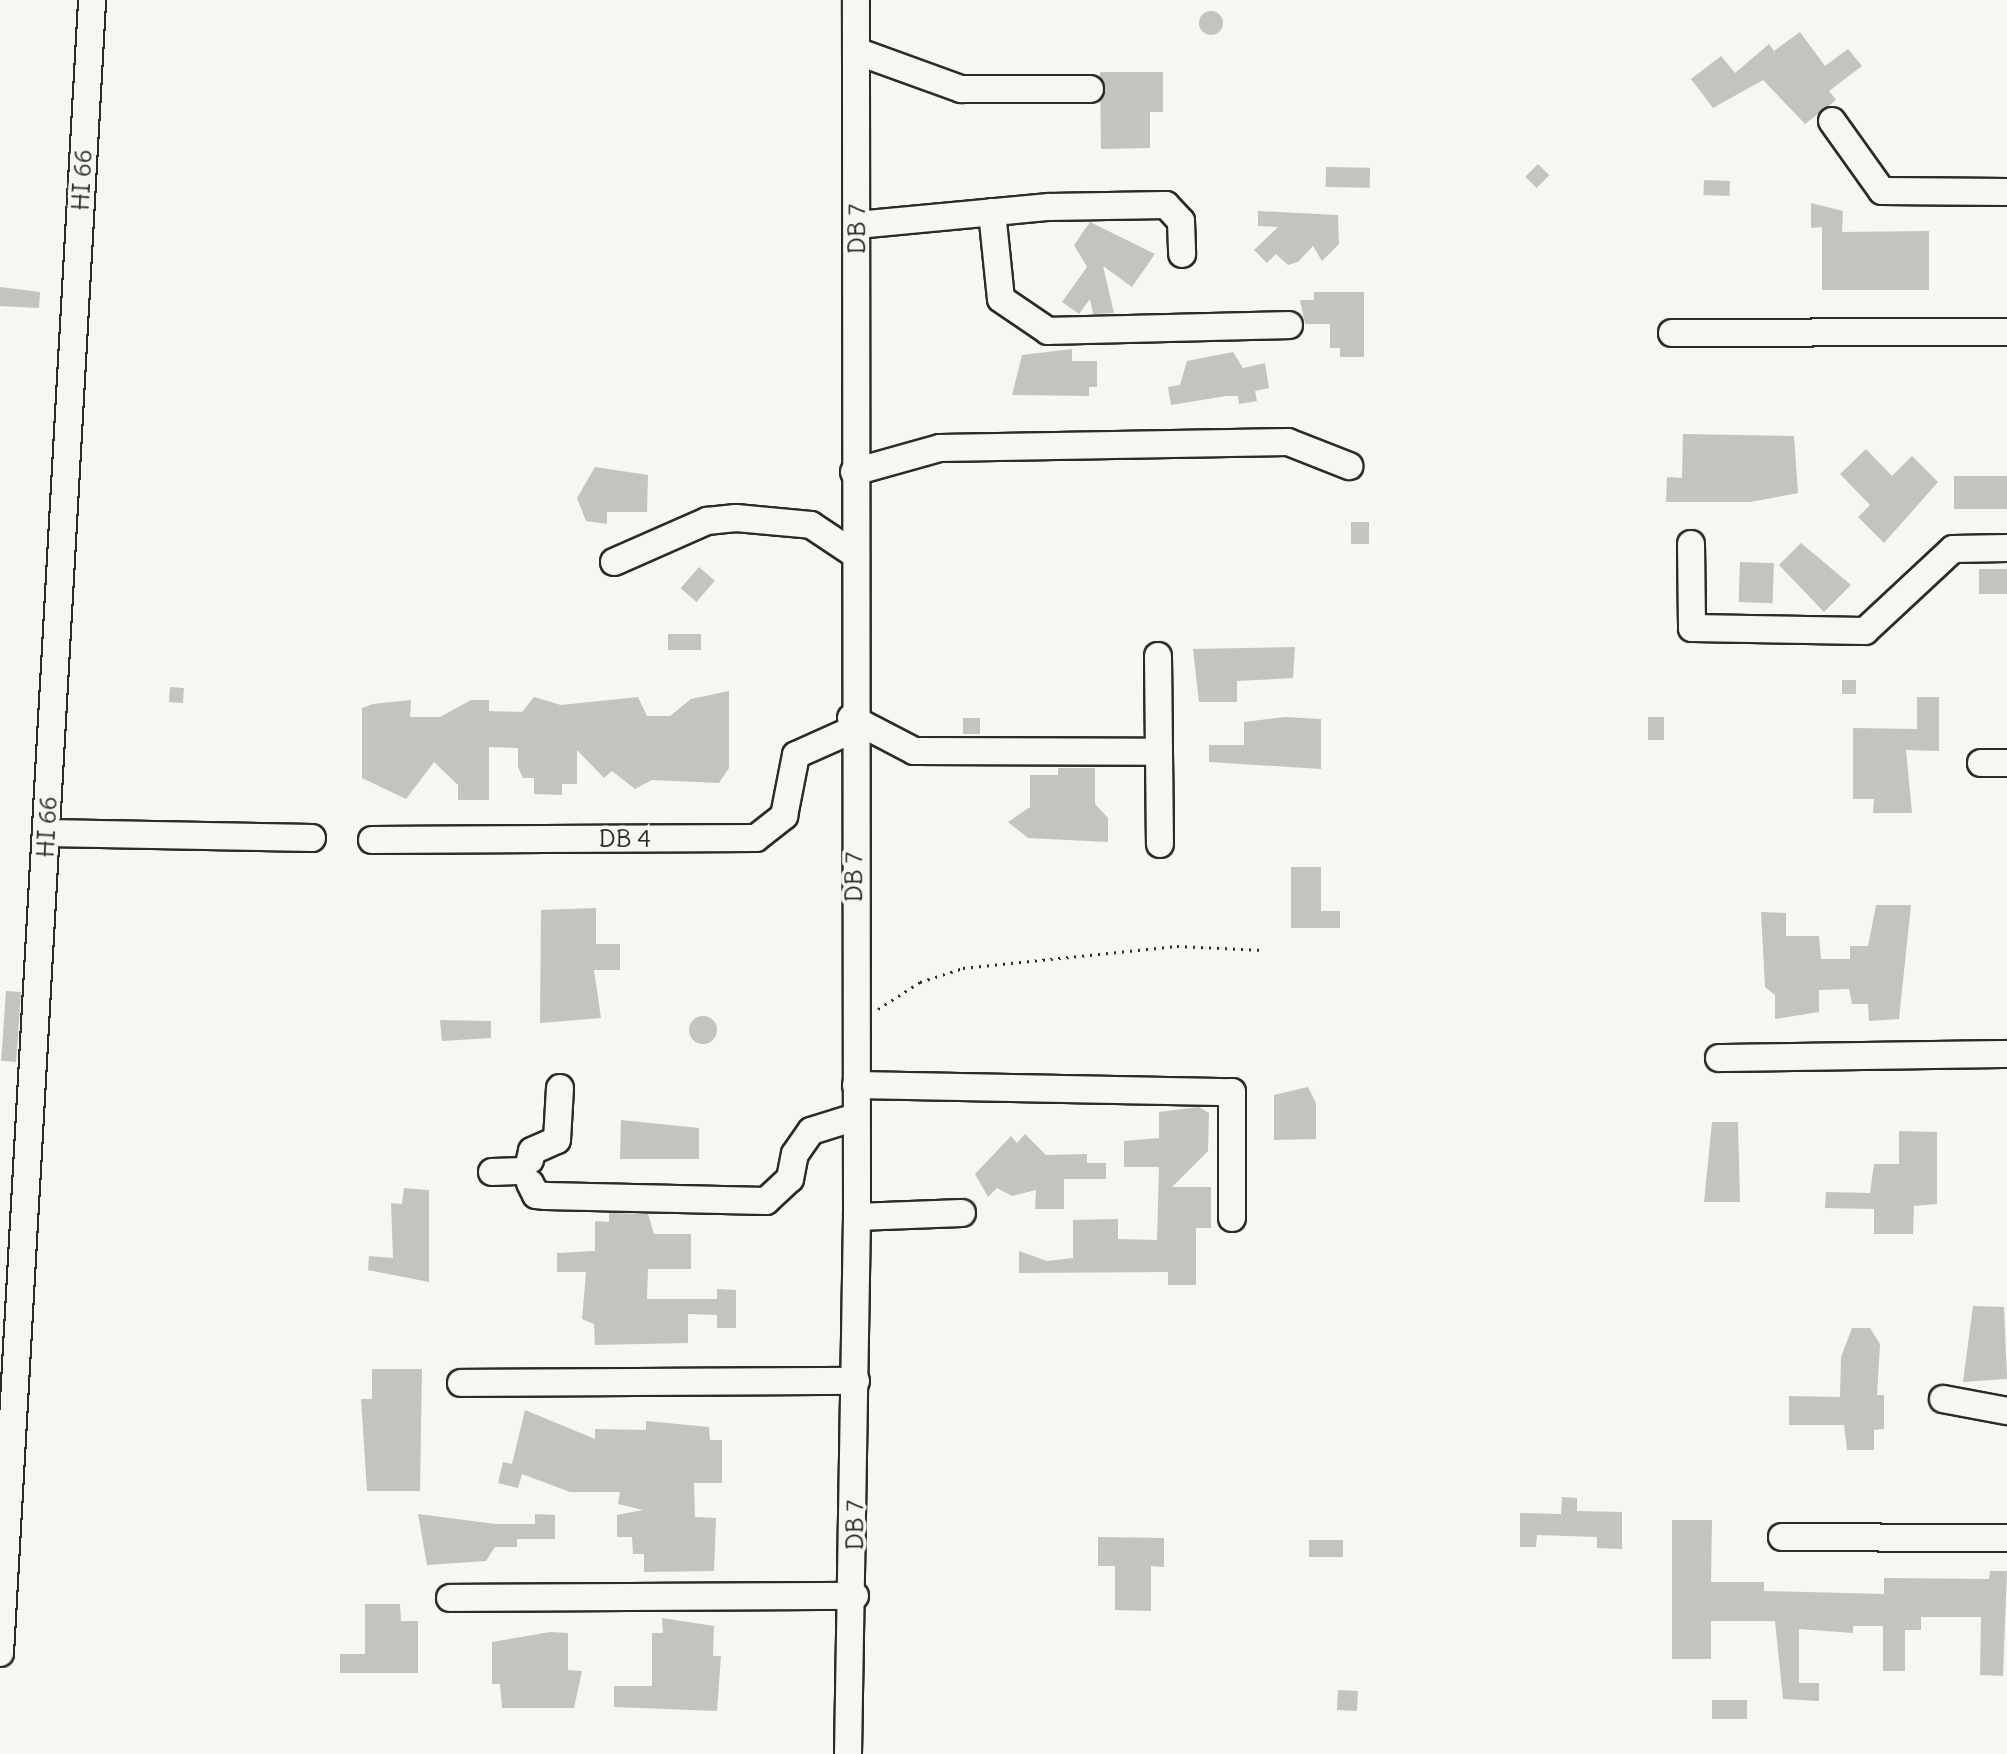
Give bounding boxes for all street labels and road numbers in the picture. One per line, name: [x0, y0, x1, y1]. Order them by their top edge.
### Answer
street label: HI 66: [66, 149, 98, 211]
street label: DB 7: [843, 204, 871, 254]
street label: HI 66: [31, 796, 63, 858]
street label: DB 4: [599, 825, 651, 853]
street label: DB 7: [840, 852, 868, 902]
street label: DB 7: [841, 1500, 869, 1550]

